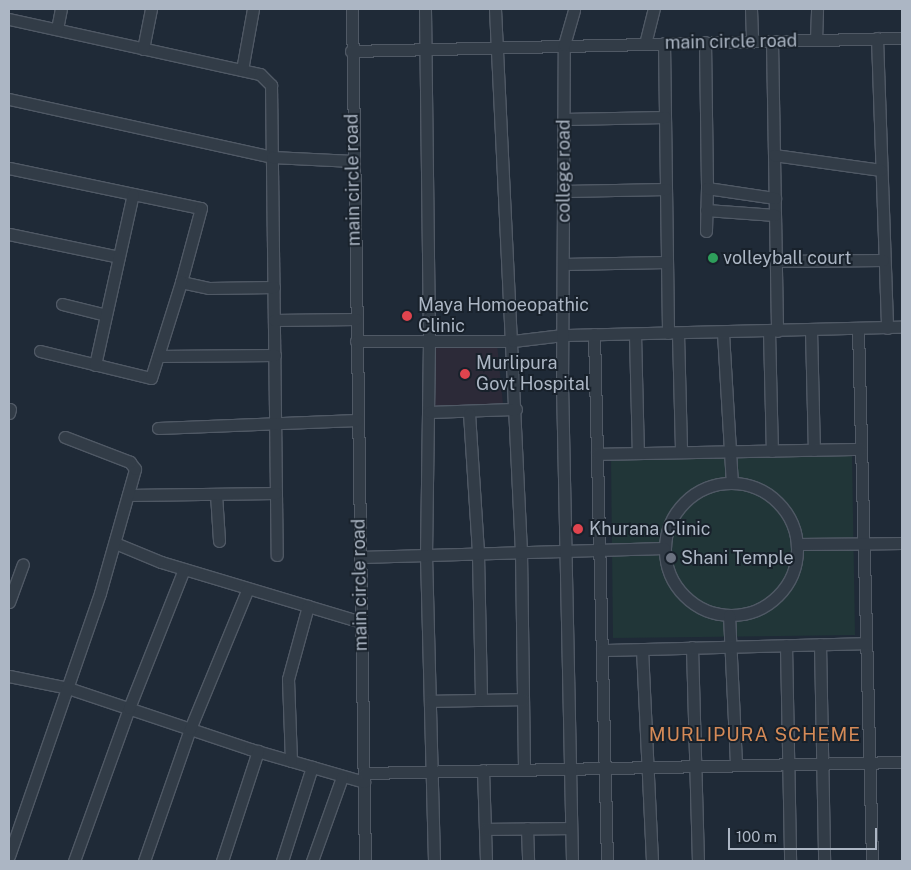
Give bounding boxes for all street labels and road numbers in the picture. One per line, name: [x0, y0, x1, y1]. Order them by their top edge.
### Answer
street label: main circle road: [664, 30, 798, 54]
street label: main circle road: [341, 113, 365, 247]
street label: college road: [553, 119, 575, 223]
street label: main circle road: [348, 518, 372, 652]

